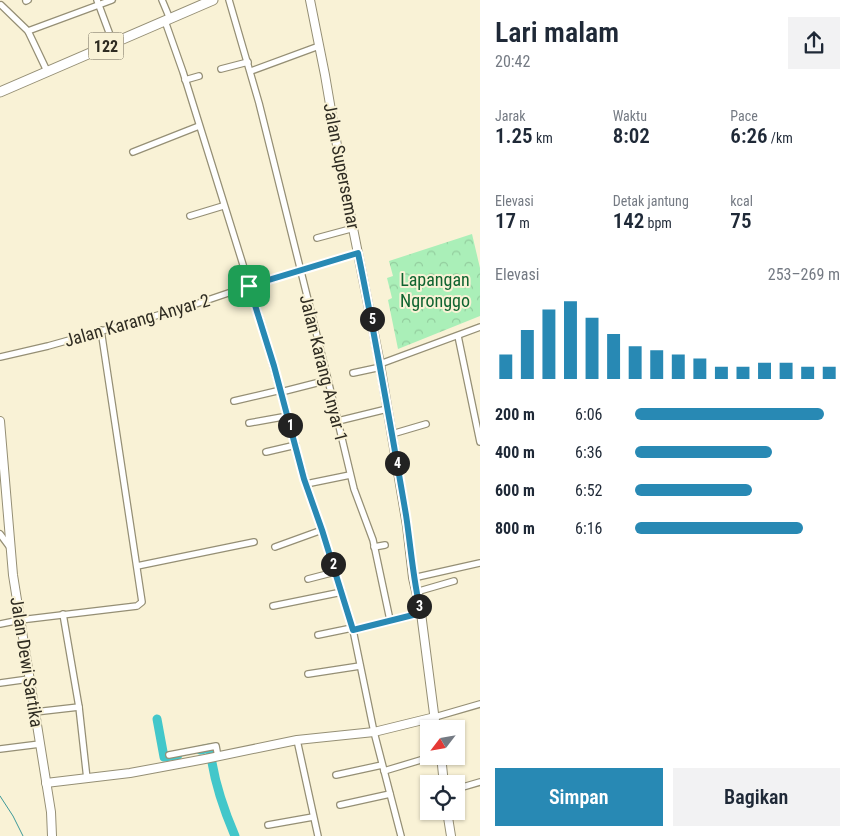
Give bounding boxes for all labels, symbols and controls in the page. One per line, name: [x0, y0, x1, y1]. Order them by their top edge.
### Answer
text: Lari malam: [495, 16, 619, 49]
button: share: [788, 17, 840, 69]
road number: 122: [88, 32, 124, 59]
text: 20:42: [495, 52, 530, 71]
street label: Jalan Supersemar: [319, 101, 365, 231]
text: Jarak: [495, 108, 525, 124]
text: Waktu: [613, 108, 647, 124]
text: Pace: [730, 108, 758, 124]
text: 1.25: [495, 124, 533, 148]
text: 8:02: [613, 124, 650, 148]
text: 6:26: [730, 124, 768, 148]
text: km: [533, 130, 553, 146]
text: /km: [768, 130, 793, 146]
text: Elevasi: [495, 193, 534, 209]
text: Detak jantung: [613, 193, 689, 209]
text: kcal: [730, 193, 753, 209]
text: 17: [495, 209, 516, 233]
text: 142: [613, 209, 644, 233]
text: 75: [730, 209, 751, 233]
text: m: [516, 215, 530, 231]
text: bpm: [644, 215, 672, 231]
pin: [228, 265, 270, 307]
text: Elevasi: [495, 265, 539, 284]
text: 253–269 m: [768, 265, 840, 284]
park label: Lapangan Ngronggo: [400, 269, 470, 311]
icon: arrive: [235, 272, 263, 300]
street label: Jalan Karang Anyar 2: [62, 289, 212, 351]
street label: Jalan Karang Anyar 1: [296, 292, 352, 444]
pin: 5: [360, 306, 384, 332]
text: 5: [369, 311, 376, 327]
text: 200 m: [495, 405, 535, 424]
text: 6:06: [575, 405, 602, 424]
pin: 1: [278, 412, 302, 438]
text: 1: [287, 417, 294, 433]
text: 400 m: [495, 443, 535, 462]
text: 6:36: [575, 443, 602, 462]
pin: 4: [384, 450, 410, 476]
text: 4: [394, 455, 401, 471]
text: 600 m: [495, 481, 535, 500]
text: 6:52: [575, 481, 602, 500]
text: 800 m: [495, 519, 535, 538]
text: 6:16: [575, 519, 602, 538]
pin: 2: [320, 552, 346, 576]
text: 2: [330, 556, 337, 572]
pin: 3: [406, 594, 432, 618]
street label: Jalan Dewi Sartika: [6, 595, 48, 729]
text: 3: [416, 598, 423, 614]
north arrow: [420, 720, 465, 765]
map controls: [420, 720, 465, 820]
button: Simpan: [495, 768, 663, 826]
button: Bagikan: [673, 768, 840, 826]
button: locate: [420, 775, 465, 820]

